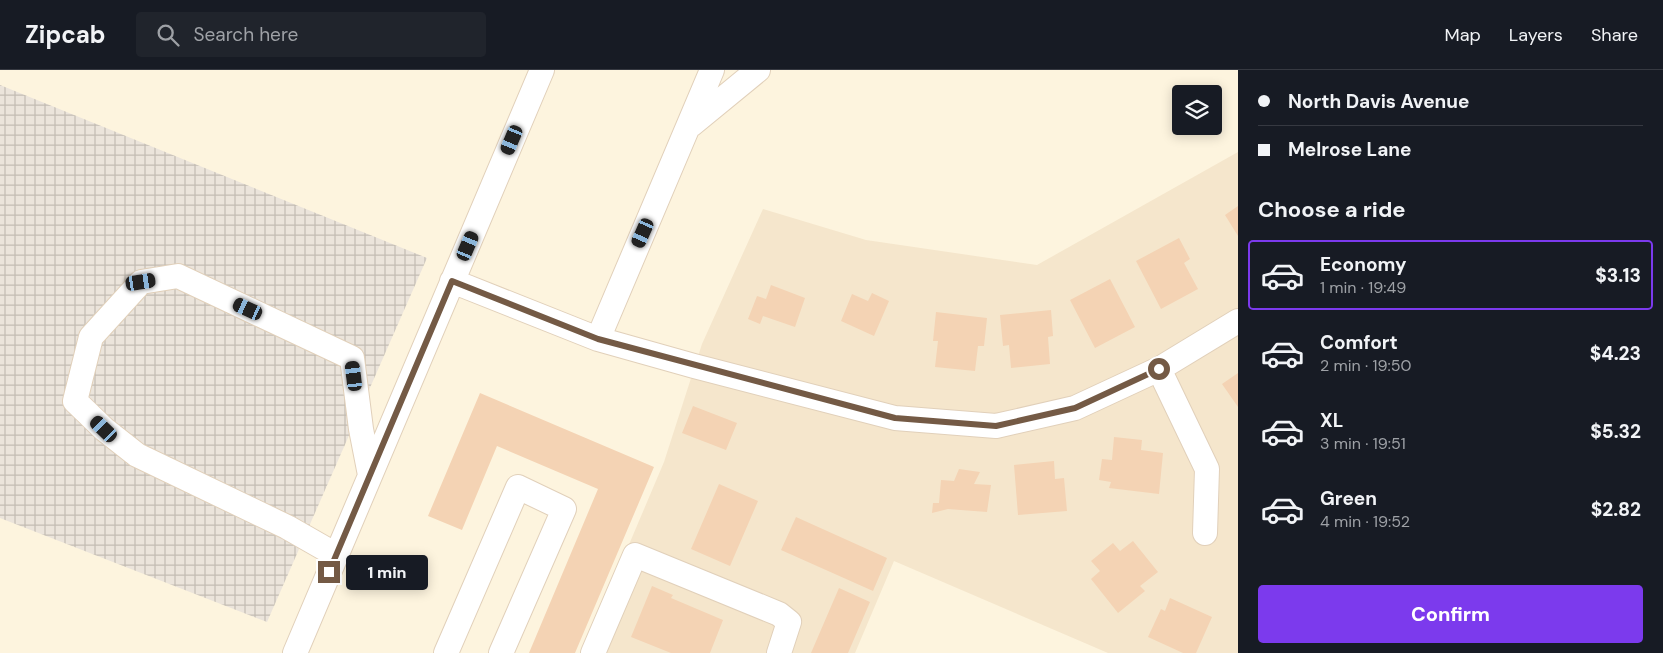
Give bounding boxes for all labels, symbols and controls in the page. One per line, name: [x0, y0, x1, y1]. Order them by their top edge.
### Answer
search box: [136, 12, 486, 57]
text: Zipcab: [25, 19, 106, 50]
icon: search: [154, 21, 182, 49]
text: Search here: [194, 22, 298, 47]
text: Map: [1445, 23, 1481, 47]
text: Layers: [1509, 23, 1563, 47]
text: Share: [1591, 23, 1638, 47]
map controls: [1172, 85, 1222, 135]
button: layers: [1172, 85, 1222, 135]
text: North Davis Avenue: [1288, 89, 1469, 114]
car: [499, 123, 524, 157]
text: Melrose Lane: [1288, 137, 1411, 162]
text: Choose a ride: [1258, 195, 1406, 224]
car: [630, 216, 655, 250]
car: [455, 229, 480, 263]
text: Economy: [1320, 252, 1407, 277]
icon: car: [1260, 253, 1305, 298]
text: $3.13: [1595, 263, 1641, 288]
car: [125, 272, 156, 292]
text: 1 min · 19:49: [1320, 277, 1406, 298]
car: [231, 296, 264, 322]
text: Comfort: [1320, 330, 1398, 355]
icon: car: [1260, 331, 1305, 376]
text: $4.23: [1590, 341, 1641, 366]
text: 2 min · 19:50: [1320, 355, 1411, 376]
route start: [1148, 358, 1170, 380]
car: [344, 360, 363, 392]
text: XL: [1320, 408, 1343, 433]
icon: car: [1260, 409, 1305, 454]
car: [87, 413, 120, 445]
text: $5.32: [1590, 419, 1641, 444]
text: 3 min · 19:51: [1320, 433, 1406, 454]
text: Green: [1320, 486, 1377, 511]
icon: car: [1260, 487, 1305, 532]
text: $2.82: [1591, 497, 1641, 522]
text: 4 min · 19:52: [1320, 511, 1410, 532]
callout: 1 min: [346, 554, 429, 590]
route end: [318, 561, 340, 583]
text: 1 min: [367, 562, 407, 583]
button: Confirm: [1258, 585, 1643, 643]

